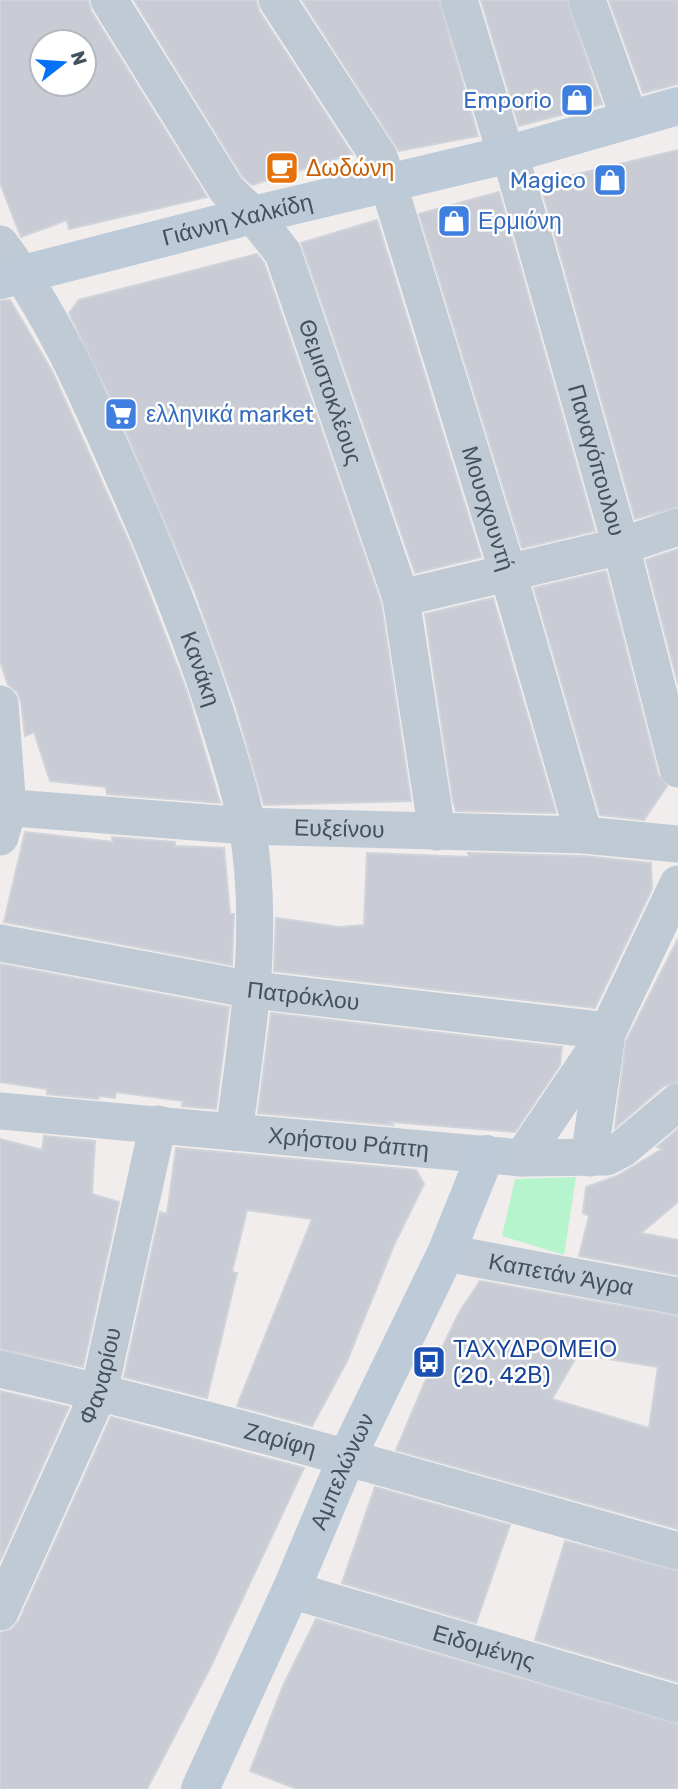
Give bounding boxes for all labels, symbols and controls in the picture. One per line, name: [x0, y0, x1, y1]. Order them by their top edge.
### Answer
north arrow: [28, 28, 98, 98]
text: N: [66, 48, 92, 68]
shop icon: Emporio: [558, 81, 596, 119]
place label: Emporio: [463, 86, 552, 114]
cafe icon: Δωδώνη: [263, 149, 301, 187]
place label: Δωδώνη: [306, 154, 394, 182]
shop icon: Magico: [591, 161, 629, 199]
place label: Magico: [510, 166, 586, 194]
street label: Γιάννη Χαλκίδη: [159, 187, 315, 252]
shop icon: Ερμιόνη: [435, 202, 473, 240]
place label: Ερμιόνη: [478, 207, 562, 235]
street label: Θεμιστοκλέους: [293, 315, 368, 468]
street label: Παναγόπουλου: [562, 381, 631, 539]
supermarket icon: ελληνικά market: [102, 395, 140, 433]
place label: ελληνικά market: [146, 400, 314, 428]
street label: Μουσχουντή: [456, 442, 520, 574]
street label: Κανάκη: [174, 627, 226, 710]
street label: Ευξείνου: [294, 813, 385, 844]
street label: Πατρόκλου: [246, 975, 361, 1016]
street label: Χρήστου Ράπτη: [267, 1121, 430, 1164]
street label: Καπετάν Άγρα: [486, 1247, 636, 1301]
street label: Φαναρίου: [72, 1325, 127, 1429]
place label: ΤΑΧΥΔΡΟΜΕΙΟ (20, 42Β): [453, 1335, 617, 1389]
bus stop icon: ΤΑΧΥΔΡΟΜΕΙΟ (20, 42Β): [410, 1343, 448, 1381]
street label: Αμπελώνων: [304, 1408, 380, 1534]
street label: Ζαρίφη: [241, 1416, 319, 1463]
street label: Ειδομένης: [429, 1619, 538, 1675]

